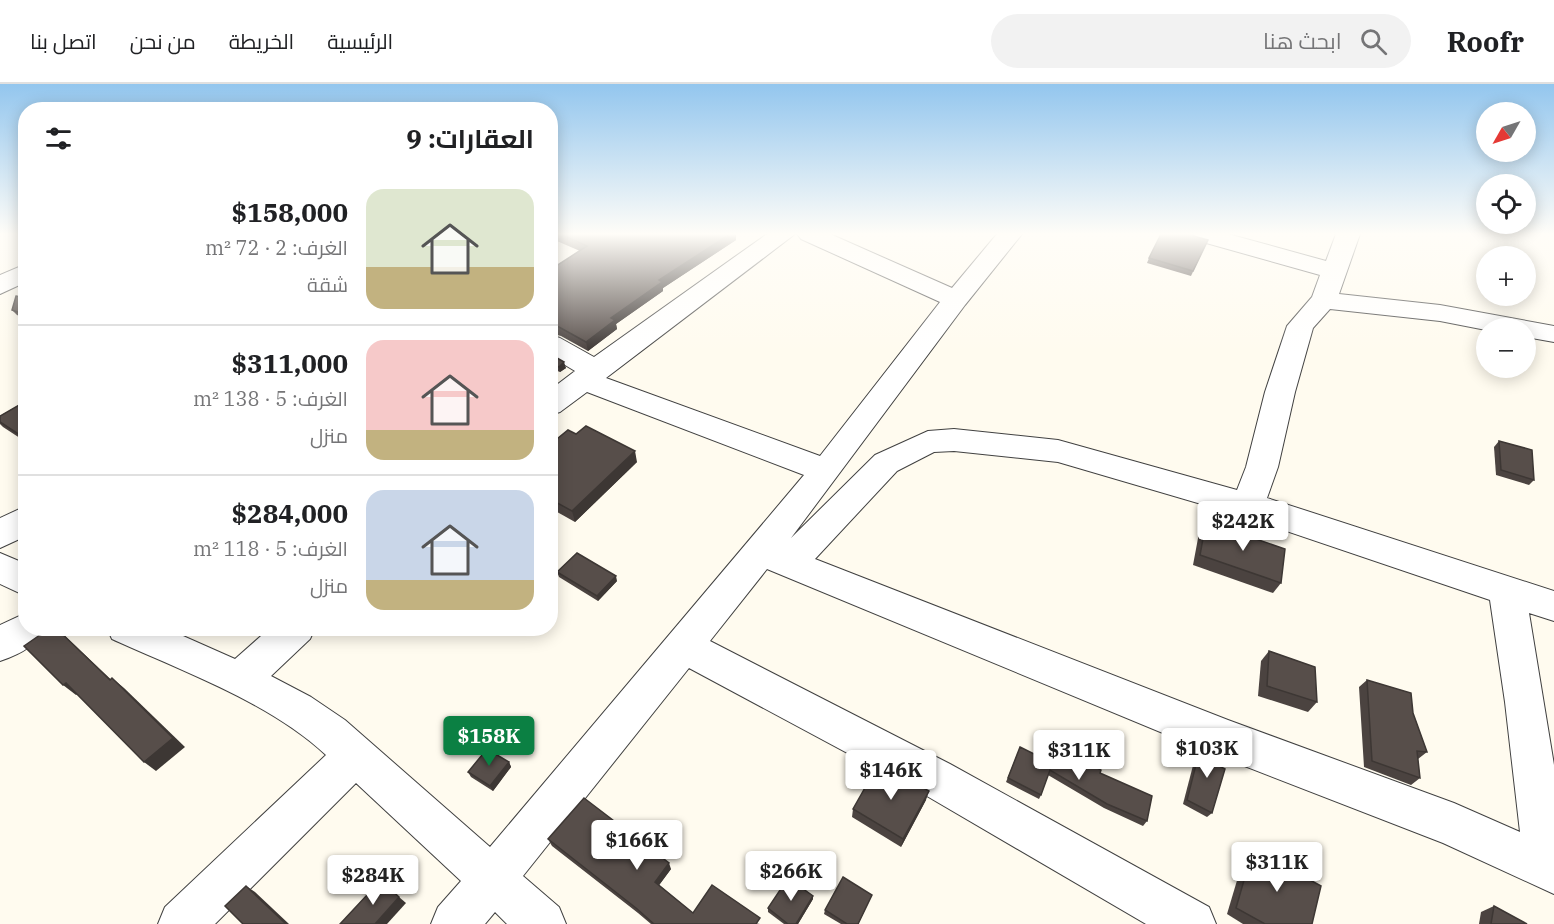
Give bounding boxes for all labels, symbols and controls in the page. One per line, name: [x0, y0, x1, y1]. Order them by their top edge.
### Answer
search box: [991, 14, 1411, 68]
text: Roofr: [1447, 23, 1524, 60]
icon: search: [1357, 25, 1390, 58]
text: ابحث هنا: [1263, 26, 1342, 55]
text: اتصل بنا: [30, 27, 97, 55]
text: من نحن: [130, 27, 196, 55]
text: الخريطة: [229, 27, 294, 55]
text: الرئيسية: [327, 27, 393, 55]
north arrow: [1476, 102, 1536, 162]
map controls: [1476, 102, 1536, 378]
text: العقارات: 9: [406, 121, 534, 155]
icon: filters: [42, 122, 75, 155]
button: locate: [1476, 174, 1536, 234]
text: $158,000: [232, 195, 348, 229]
icon: home: [414, 213, 486, 285]
text: الغرف: 2 · 72 m²: [205, 234, 348, 261]
button: +: [1476, 246, 1536, 306]
text: شقة: [307, 271, 348, 298]
button: −: [1476, 318, 1536, 378]
text: $311,000: [232, 346, 348, 380]
icon: home: [414, 364, 486, 436]
text: الغرف: 5 · 138 m²: [193, 385, 348, 412]
text: منزل: [310, 422, 348, 449]
text: $284,000: [232, 496, 348, 530]
pin: $242K: [1201, 501, 1285, 552]
text: $242K: [1211, 507, 1275, 534]
icon: home: [414, 514, 486, 586]
text: الغرف: 5 · 118 m²: [193, 535, 348, 562]
text: منزل: [310, 572, 348, 599]
pin: $158K: [447, 716, 531, 767]
text: $158K: [457, 722, 521, 749]
pin: $103K: [1165, 728, 1249, 779]
pin: $311K: [1037, 730, 1121, 781]
text: $103K: [1175, 734, 1239, 761]
text: $311K: [1047, 736, 1111, 763]
pin: $146K: [849, 750, 933, 801]
text: $146K: [859, 756, 923, 783]
pin: $166K: [595, 820, 679, 871]
text: $166K: [605, 826, 669, 853]
pin: $311K: [1235, 842, 1319, 893]
text: $311K: [1245, 848, 1309, 875]
pin: $266K: [749, 851, 833, 902]
pin: $284K: [331, 855, 415, 906]
text: $266K: [759, 857, 823, 884]
text: $284K: [341, 861, 405, 888]

